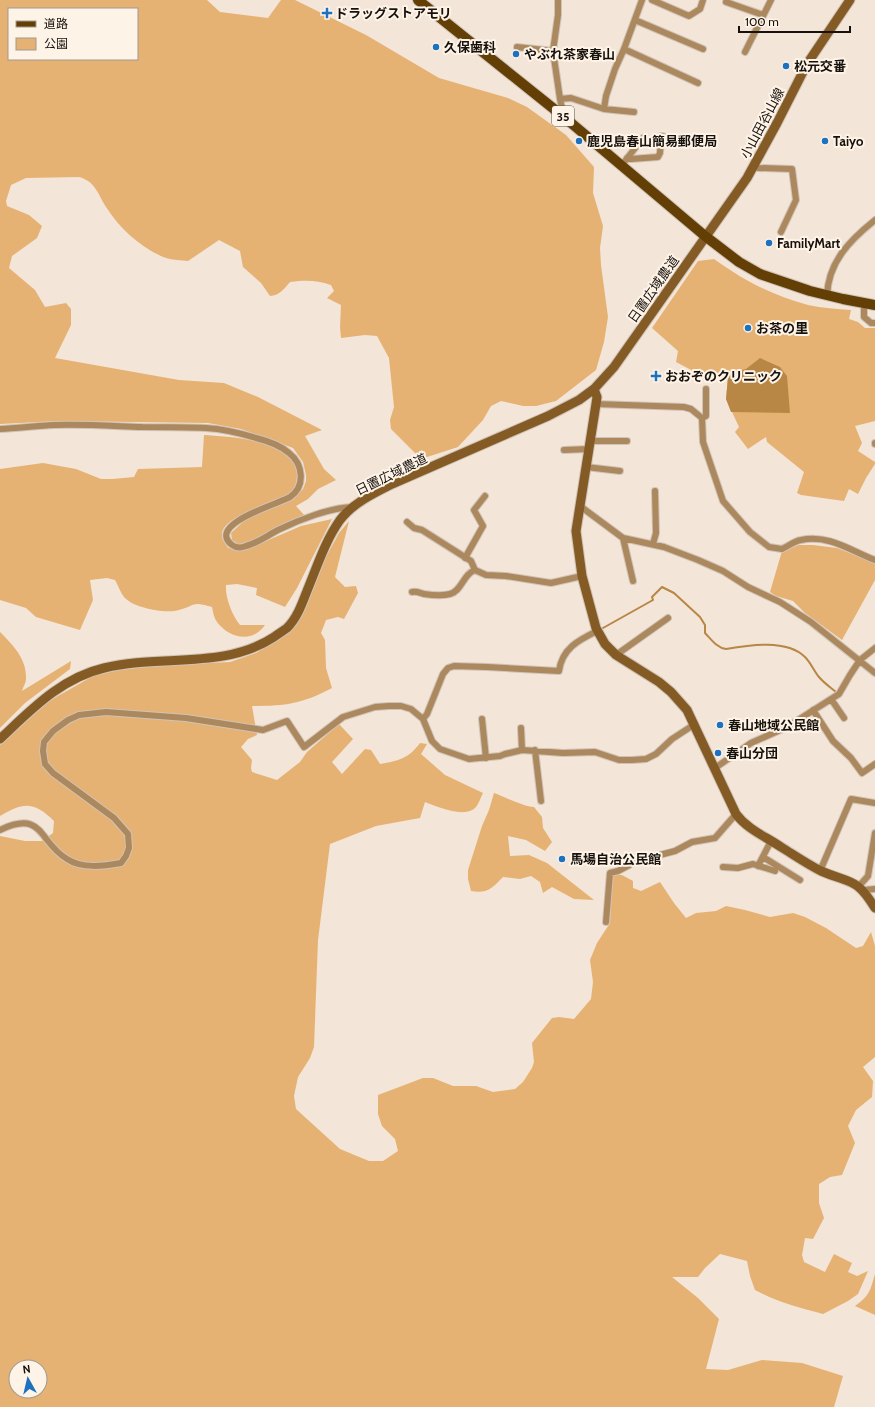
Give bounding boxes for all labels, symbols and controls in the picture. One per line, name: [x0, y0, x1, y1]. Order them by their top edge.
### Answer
place label: ドラッグストアモリ: [335, 5, 452, 21]
legend: [8, 8, 138, 60]
marker: ドラッグストアモリ: [322, 8, 332, 18]
scale bar: [739, 8, 850, 34]
text: 100 m: [745, 14, 779, 29]
text: 道路: [44, 16, 68, 31]
text: 公園: [44, 36, 68, 51]
place label: 久保歯科: [444, 39, 496, 55]
marker: 久保歯科: [431, 42, 441, 52]
place label: やぶれ茶家春山: [524, 46, 615, 62]
marker: やぶれ茶家春山: [511, 49, 521, 59]
place label: 松元交番: [794, 58, 846, 74]
marker: 松元交番: [781, 61, 791, 71]
street label: 小山田谷山線: [737, 85, 787, 161]
road number: 35: [552, 106, 574, 126]
place label: 鹿児島春山簡易郵便局: [587, 133, 717, 149]
place label: Taiyo: [833, 133, 864, 149]
marker: 鹿児島春山簡易郵便局: [574, 136, 584, 146]
marker: Taiyo: [820, 136, 830, 146]
place label: FamilyMart: [777, 235, 841, 251]
marker: FamilyMart: [764, 238, 774, 248]
street label: 日置広域農道: [624, 252, 682, 326]
place label: お茶の里: [756, 320, 808, 336]
marker: お茶の里: [743, 323, 753, 333]
place label: おおぞのクリニック: [665, 368, 782, 384]
marker: おおぞのクリニック: [650, 370, 662, 382]
street label: 日置広域農道: [352, 450, 430, 498]
place label: 春山地域公民館: [728, 717, 819, 733]
marker: 春山地域公民館: [715, 720, 725, 730]
place label: 春山分団: [726, 745, 778, 761]
marker: 春山分団: [713, 748, 723, 758]
place label: 馬場自治公民館: [570, 851, 661, 867]
marker: 馬場自治公民館: [557, 854, 567, 864]
north arrow: [8, 1359, 48, 1399]
text: N: [22, 1362, 31, 1377]

